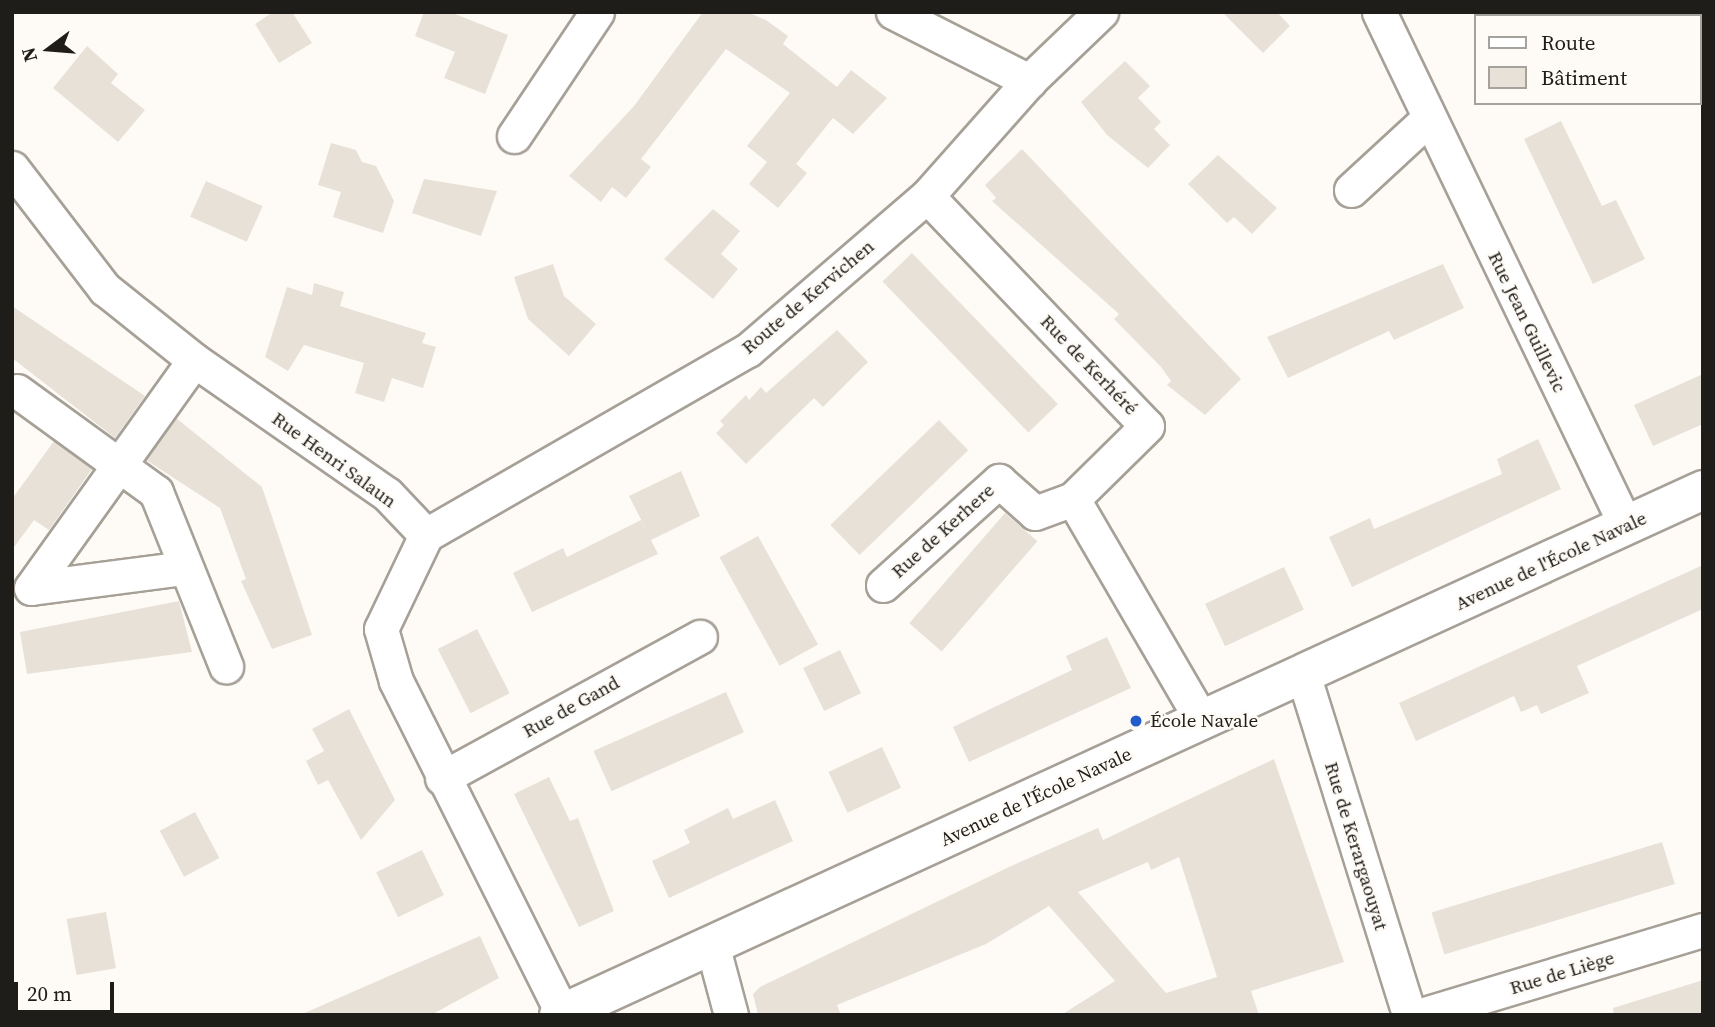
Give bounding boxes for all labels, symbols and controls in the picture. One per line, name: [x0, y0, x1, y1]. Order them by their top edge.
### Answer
north arrow: [14, 14, 84, 84]
legend: [1474, 14, 1701, 105]
text: Route: [1541, 28, 1596, 57]
text: N: [14, 45, 43, 65]
text: Bâtiment: [1541, 63, 1627, 92]
street label: Route de Kervichen: [737, 235, 879, 359]
street label: Rue Jean Guillevic: [1483, 248, 1571, 396]
street label: Rue de Kerhéré: [1035, 310, 1143, 420]
street label: Rue Henri Salaun: [267, 407, 401, 513]
street label: Rue de Kerhere: [887, 479, 999, 583]
street label: Avenue de l'École Navale: [1452, 507, 1650, 615]
street label: Rue de Gand: [519, 671, 623, 743]
place label: École Navale: [1150, 710, 1258, 732]
marker: École Navale: [1128, 713, 1144, 729]
street label: Avenue de l'École Navale: [937, 743, 1135, 851]
street label: Rue de Kerargaouyat: [1320, 759, 1392, 933]
street label: Rue de Liège: [1507, 946, 1617, 1000]
scale bar: [18, 968, 117, 1012]
text: 20 m: [27, 979, 72, 1008]

